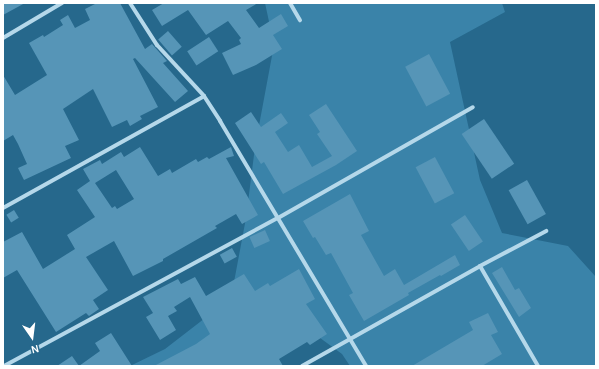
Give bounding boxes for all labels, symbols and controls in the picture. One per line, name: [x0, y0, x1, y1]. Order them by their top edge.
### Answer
north arrow: [12, 317, 52, 357]
text: N: [30, 342, 40, 356]

